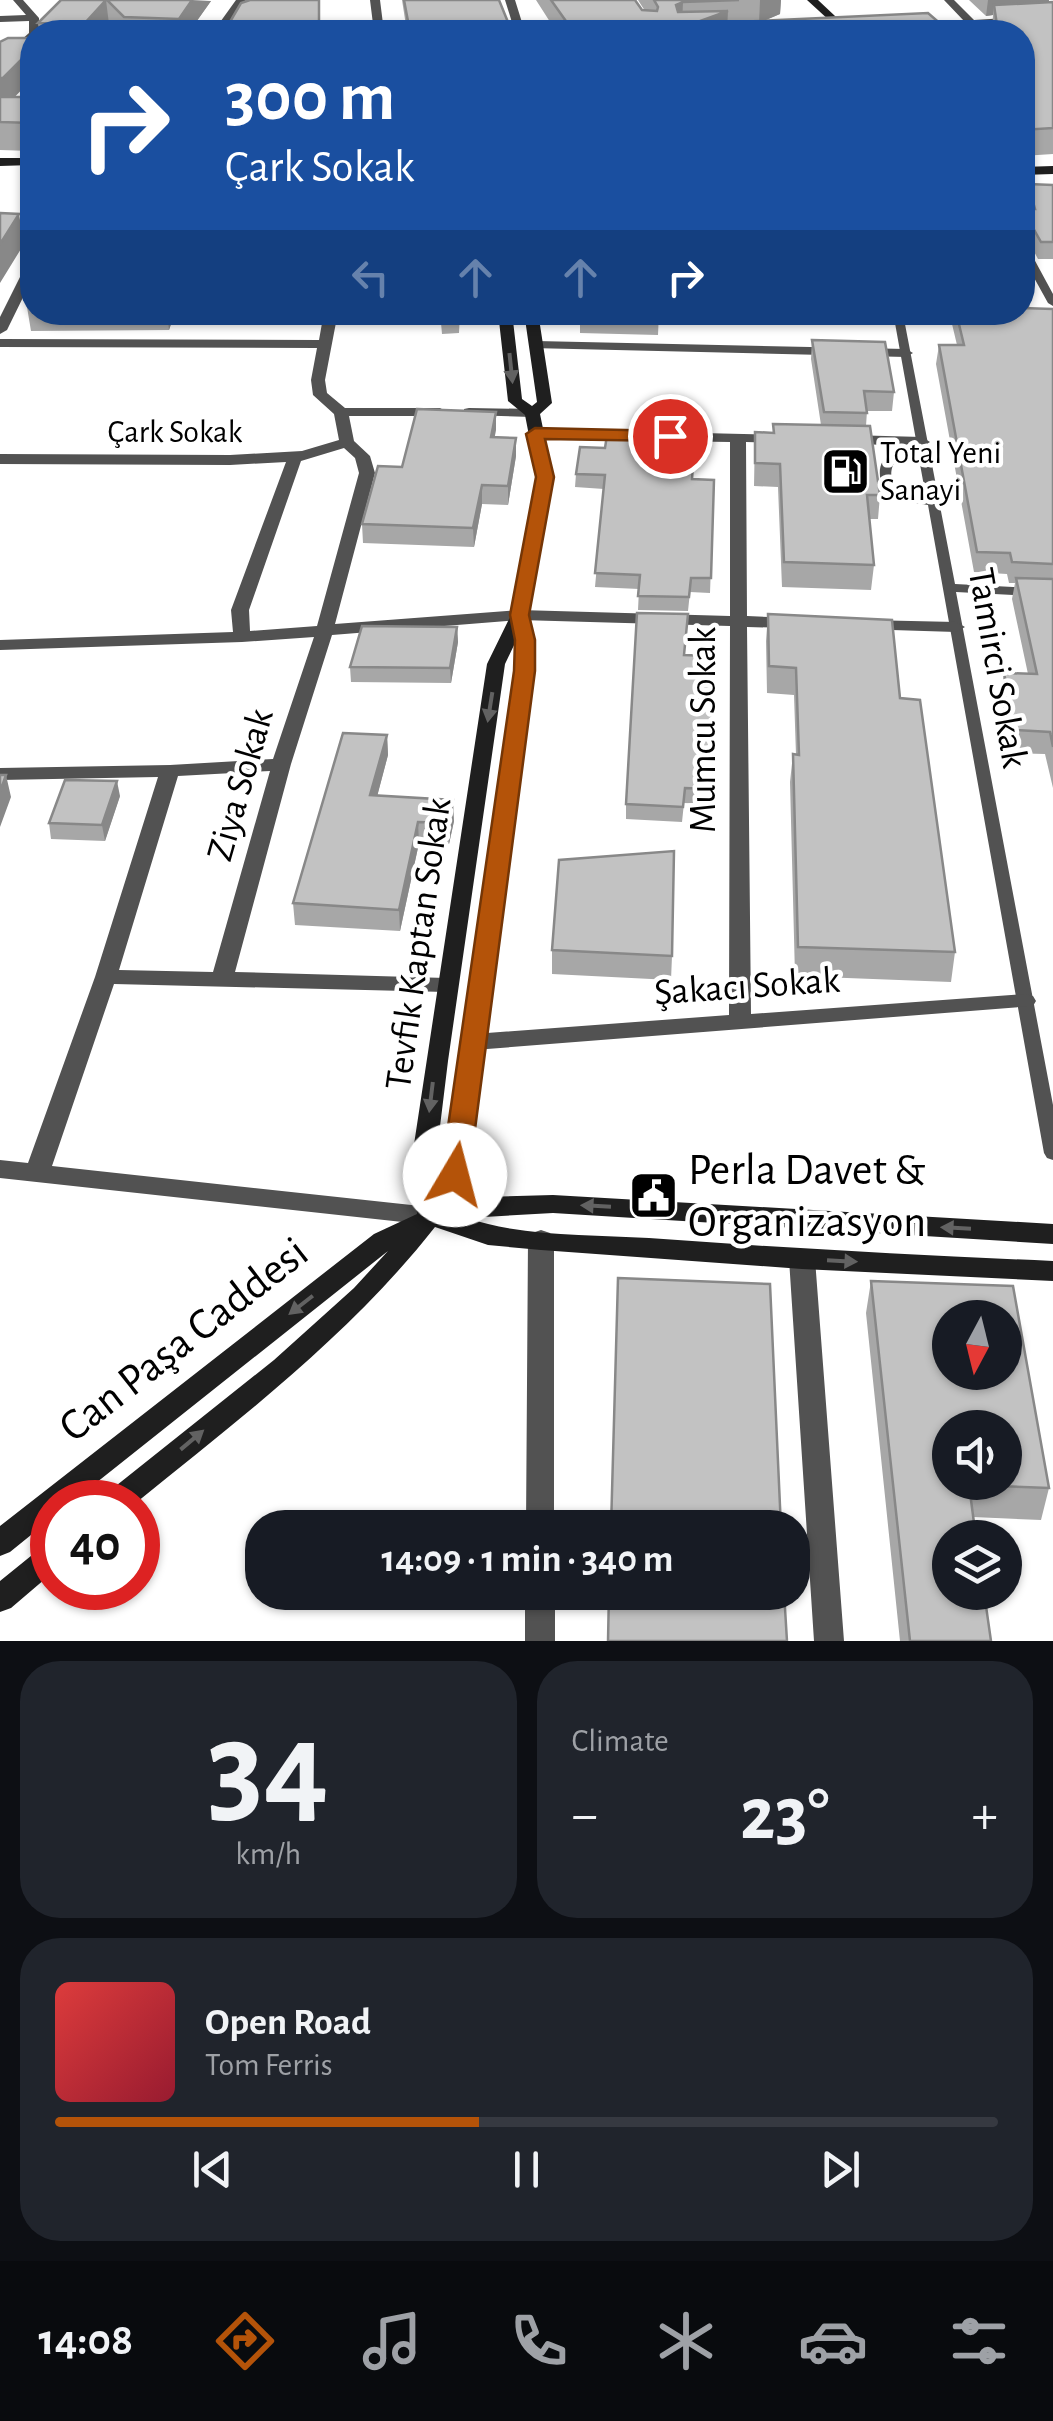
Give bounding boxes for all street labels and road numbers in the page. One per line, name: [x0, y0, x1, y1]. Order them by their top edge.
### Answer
street label: Çark Sokak: [108, 416, 243, 448]
street label: Tamirci Sokak: [961, 565, 1033, 772]
street label: Mumcu Sokak: [685, 626, 723, 833]
street label: Ziya Sokak: [201, 704, 281, 865]
street label: Tevfik Kaptan Sokak: [380, 795, 458, 1092]
street label: Şakacı Sokak: [653, 962, 842, 1012]
street label: Can Paşa Caddesi: [51, 1230, 317, 1450]

